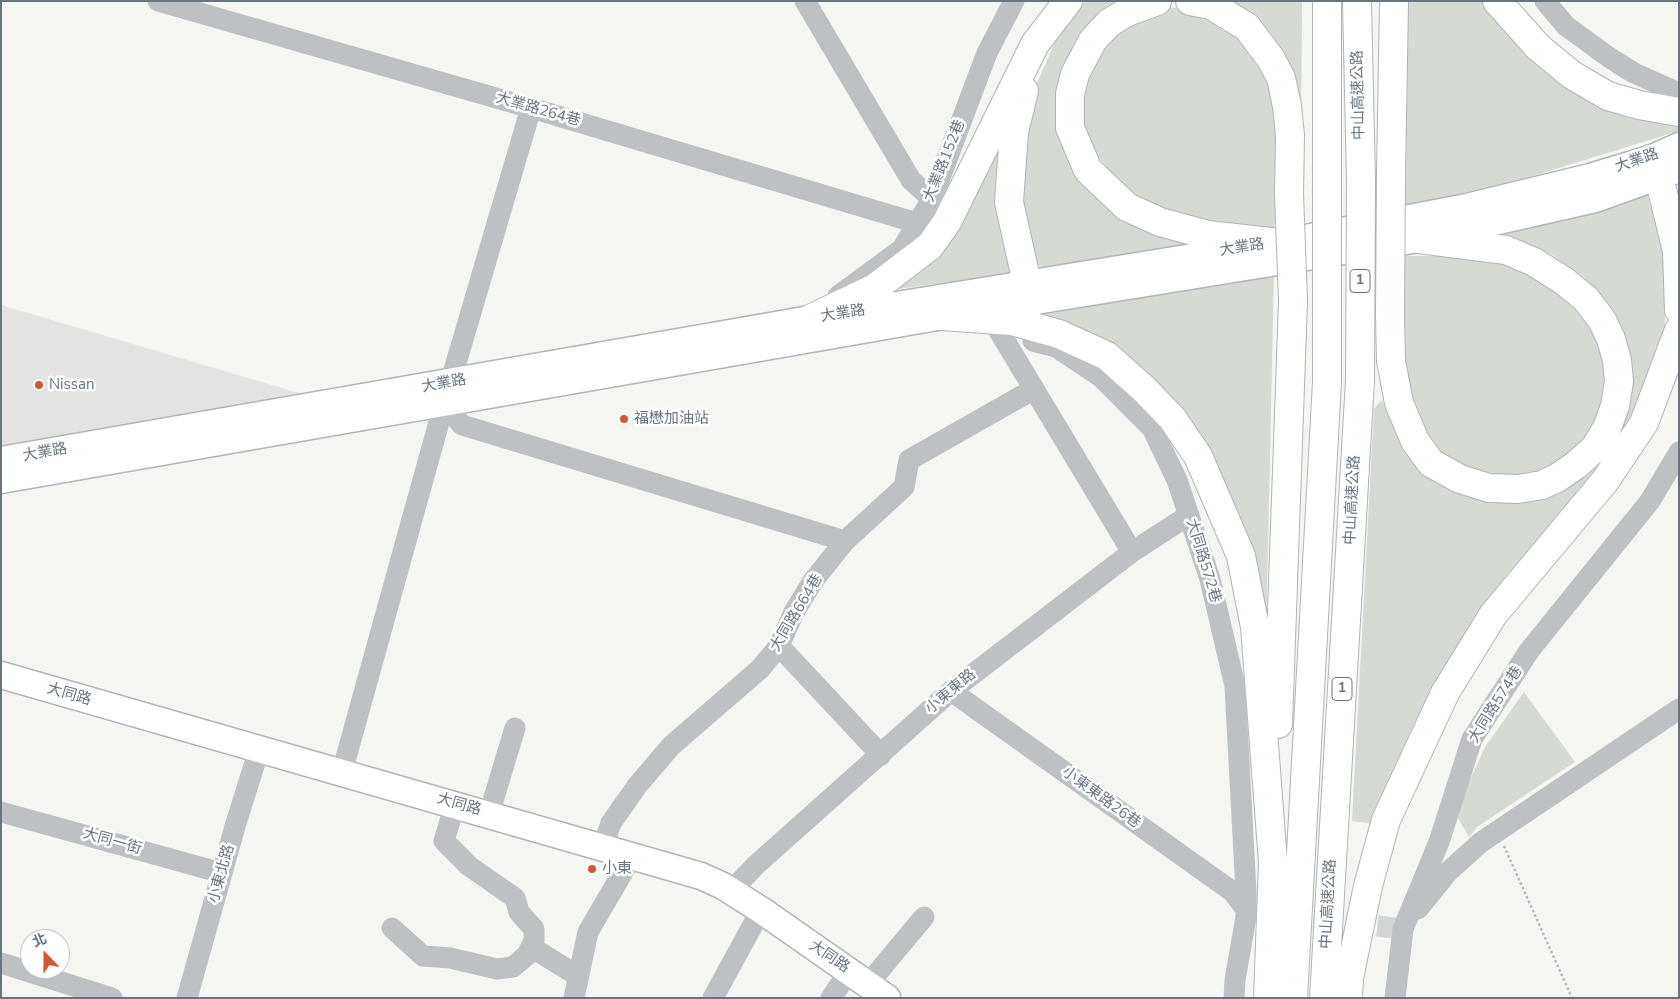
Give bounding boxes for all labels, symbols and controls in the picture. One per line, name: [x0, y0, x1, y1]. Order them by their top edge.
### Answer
street label: 中山高速公路: [1349, 50, 1369, 140]
street label: 大業路264巷: [494, 89, 582, 131]
street label: 大業路152巷: [920, 117, 970, 205]
street label: 大業路: [1613, 145, 1661, 177]
street label: 大業路: [1218, 236, 1266, 260]
road number: 1: [1350, 270, 1370, 292]
street label: 大業路: [819, 302, 867, 326]
street label: 大業路: [420, 371, 468, 397]
place label: Nissan: [49, 376, 94, 394]
marker: Nissan: [33, 379, 45, 391]
place label: 福懋加油站: [634, 410, 709, 428]
marker: 福懋加油站: [618, 413, 630, 425]
street label: 大業路: [21, 440, 69, 466]
street label: 中山高速公路: [1342, 455, 1364, 545]
street label: 大同路572巷: [1182, 517, 1224, 605]
street label: 大同路664巷: [767, 571, 827, 655]
street label: 大同路574巷: [1465, 663, 1527, 747]
street label: 小東東路: [922, 666, 980, 718]
road number: 1: [1332, 678, 1352, 701]
street label: 大同路: [45, 680, 93, 710]
street label: 小東東路26巷: [1058, 763, 1144, 833]
street label: 大同路: [435, 790, 483, 820]
street label: 大同一街: [81, 825, 143, 859]
street label: 小東北路: [205, 843, 239, 905]
street label: 中山高速公路: [1318, 859, 1340, 949]
place label: 小東: [602, 860, 632, 878]
marker: 小東: [586, 863, 598, 875]
north arrow: [20, 929, 70, 979]
text: 北: [30, 929, 50, 952]
street label: 大同路: [805, 937, 853, 977]

